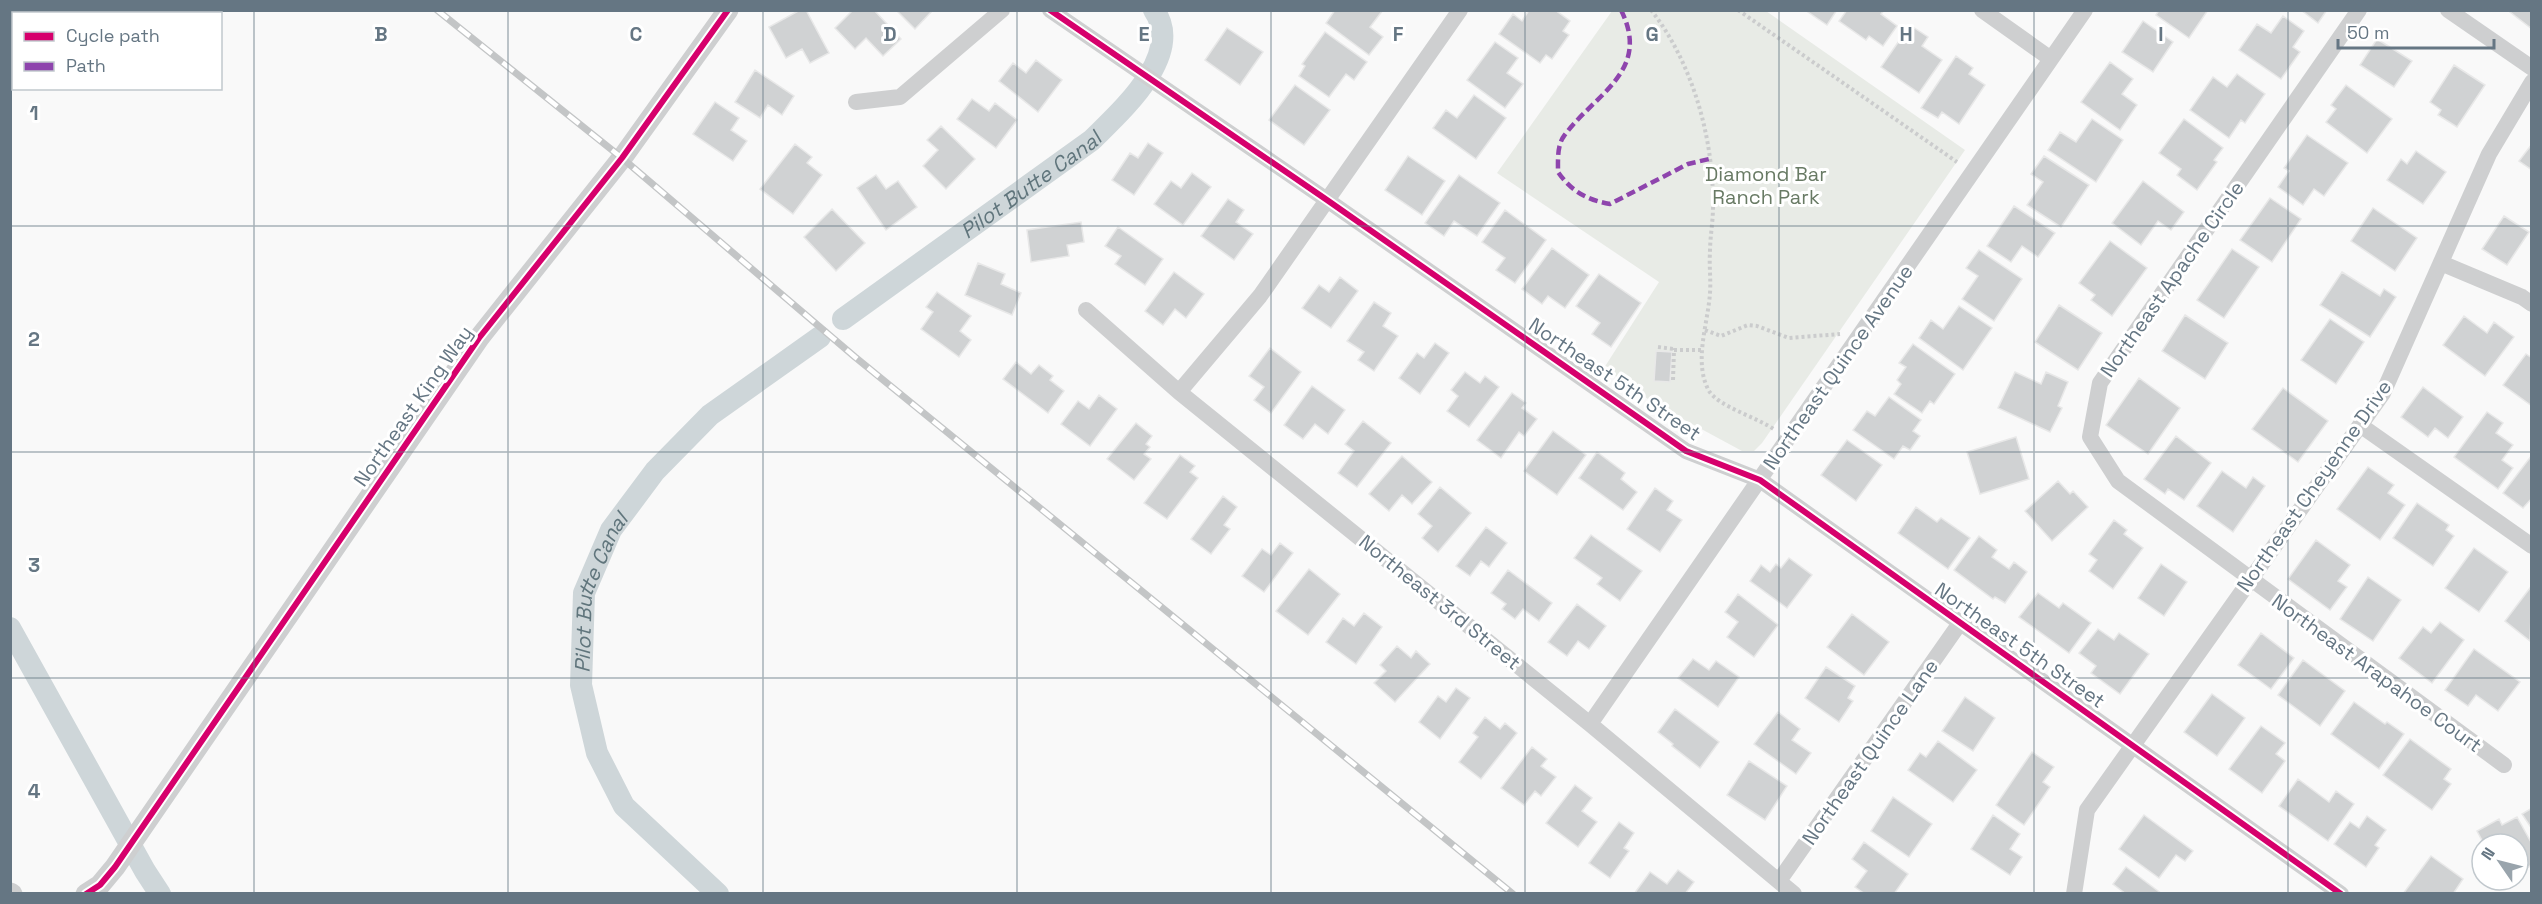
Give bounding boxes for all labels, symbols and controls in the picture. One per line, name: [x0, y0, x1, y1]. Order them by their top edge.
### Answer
legend: [12, 12, 222, 90]
scale bar: [2338, 12, 2494, 50]
text: B: [374, 21, 388, 47]
text: C: [630, 21, 643, 47]
text: D: [883, 21, 897, 47]
text: E: [1138, 21, 1150, 47]
text: F: [1393, 21, 1404, 47]
text: G: [1645, 21, 1659, 47]
text: H: [1899, 21, 1913, 47]
text: I: [2158, 21, 2164, 47]
text: 50 m: [2347, 21, 2389, 44]
text: Cycle path: [66, 24, 160, 47]
text: Path: [66, 54, 106, 77]
text: 1: [29, 100, 39, 126]
water label: Pilot Butte Canal: [955, 123, 1109, 244]
park label: Diamond Bar Ranch Park: [1705, 161, 1827, 210]
street label: Northeast Apache Circle: [2094, 176, 2250, 382]
street label: Northeast Quince Avenue: [1757, 259, 1919, 475]
street label: Northeast 5th Street: [1524, 312, 1706, 446]
street label: Northeast King Way: [348, 321, 478, 491]
text: 2: [28, 326, 40, 352]
street label: Northeast Cheyenne Drive: [2231, 375, 2397, 597]
water label: Pilot Butte Canal: [568, 504, 635, 673]
street label: Northeast 3rd Street: [1354, 529, 1526, 675]
text: 3: [28, 552, 40, 578]
street label: Northeast 5th Street: [1930, 576, 2110, 714]
street label: Northeast Arapahoe Court: [2267, 588, 2487, 758]
street label: Northeast Quince Lane: [1796, 654, 1944, 850]
text: 4: [28, 778, 41, 804]
north arrow: [2470, 832, 2530, 892]
text: N: [2476, 843, 2500, 864]

